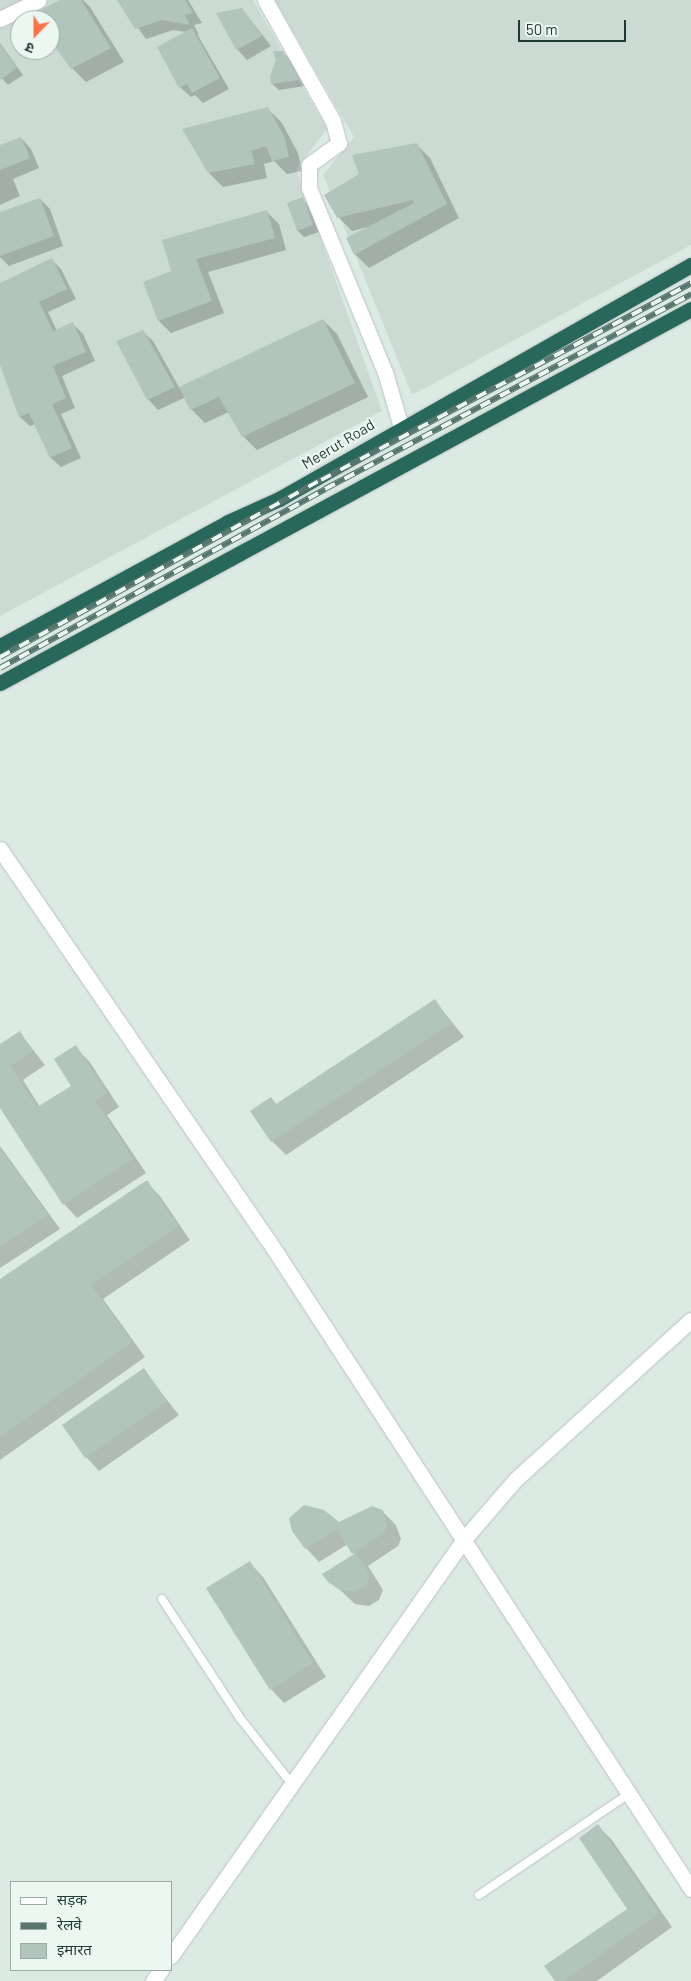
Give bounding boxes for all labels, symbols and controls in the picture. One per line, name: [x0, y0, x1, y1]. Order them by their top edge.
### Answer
north arrow: [10, 10, 60, 60]
scale bar: [521, 10, 628, 42]
text: 50 m: [526, 20, 558, 38]
text: उ: [23, 39, 37, 58]
street label: Meerut Road: [298, 415, 378, 473]
legend: [10, 1881, 172, 1971]
text: सड़क: [57, 1890, 87, 1908]
text: रेलवे: [57, 1915, 82, 1933]
text: इमारत: [57, 1940, 92, 1958]

